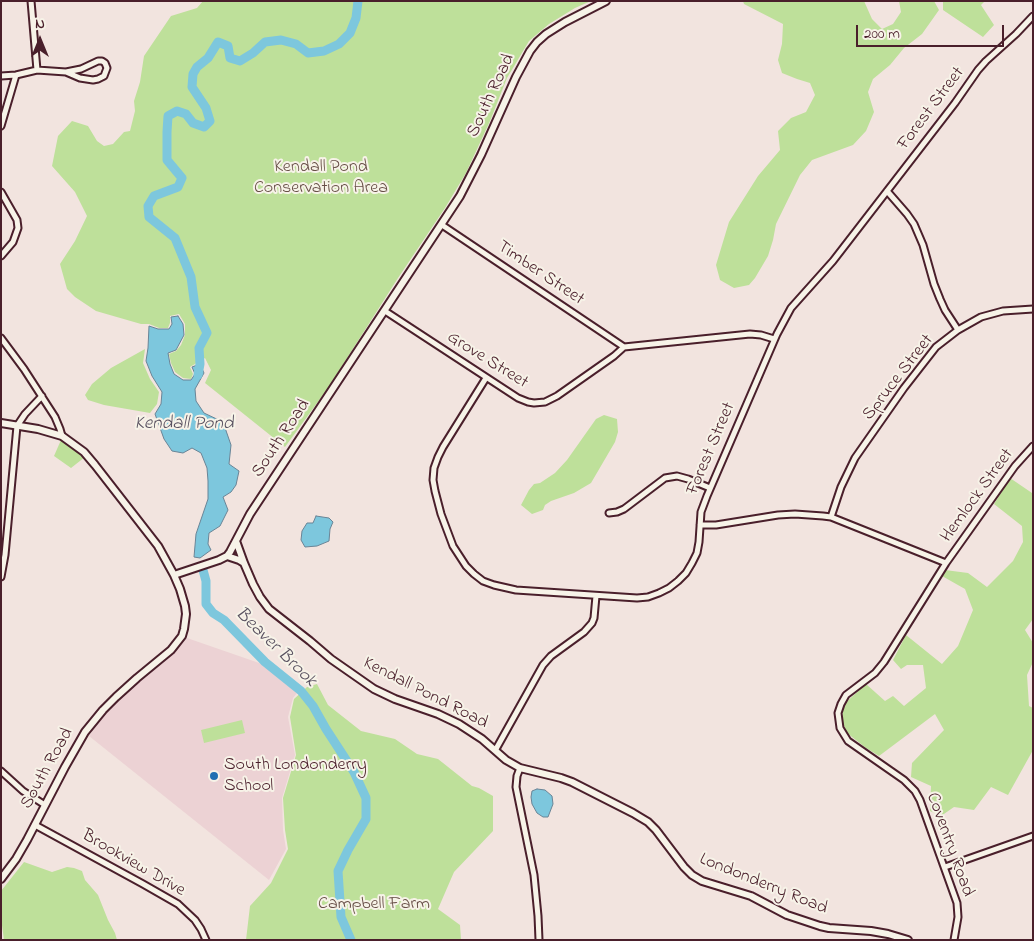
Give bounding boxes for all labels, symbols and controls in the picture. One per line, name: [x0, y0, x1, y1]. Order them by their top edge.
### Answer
text: N: [35, 14, 45, 35]
north arrow: [15, 15, 65, 65]
scale bar: [859, 15, 1006, 47]
text: 200 m: [864, 23, 900, 45]
street label: South Road: [463, 51, 521, 141]
street label: Forest Street: [894, 63, 970, 155]
park label: Kendall Pond Conservation Area: [254, 157, 388, 200]
street label: Timber Street: [492, 237, 588, 311]
street label: Grove Street: [442, 328, 532, 394]
street label: Spruce Street: [859, 331, 939, 425]
street label: South Road: [248, 396, 316, 482]
street label: Forest Street: [683, 400, 741, 498]
water label: Kendall Pond: [135, 414, 233, 436]
street label: Hemlock Street: [937, 445, 1019, 547]
water label: Beaver Brook: [229, 603, 321, 693]
street label: Kendall Pond Road: [359, 653, 491, 735]
street label: South Road: [17, 725, 79, 813]
place label: South Londonderry School: [224, 755, 367, 798]
marker: South Londonderry School: [208, 770, 220, 782]
street label: Coventry Road: [920, 790, 978, 900]
street label: Brookview Drive: [77, 826, 189, 902]
street label: Londonderry Road: [696, 849, 830, 921]
park label: Campbell Farm: [318, 894, 430, 916]

